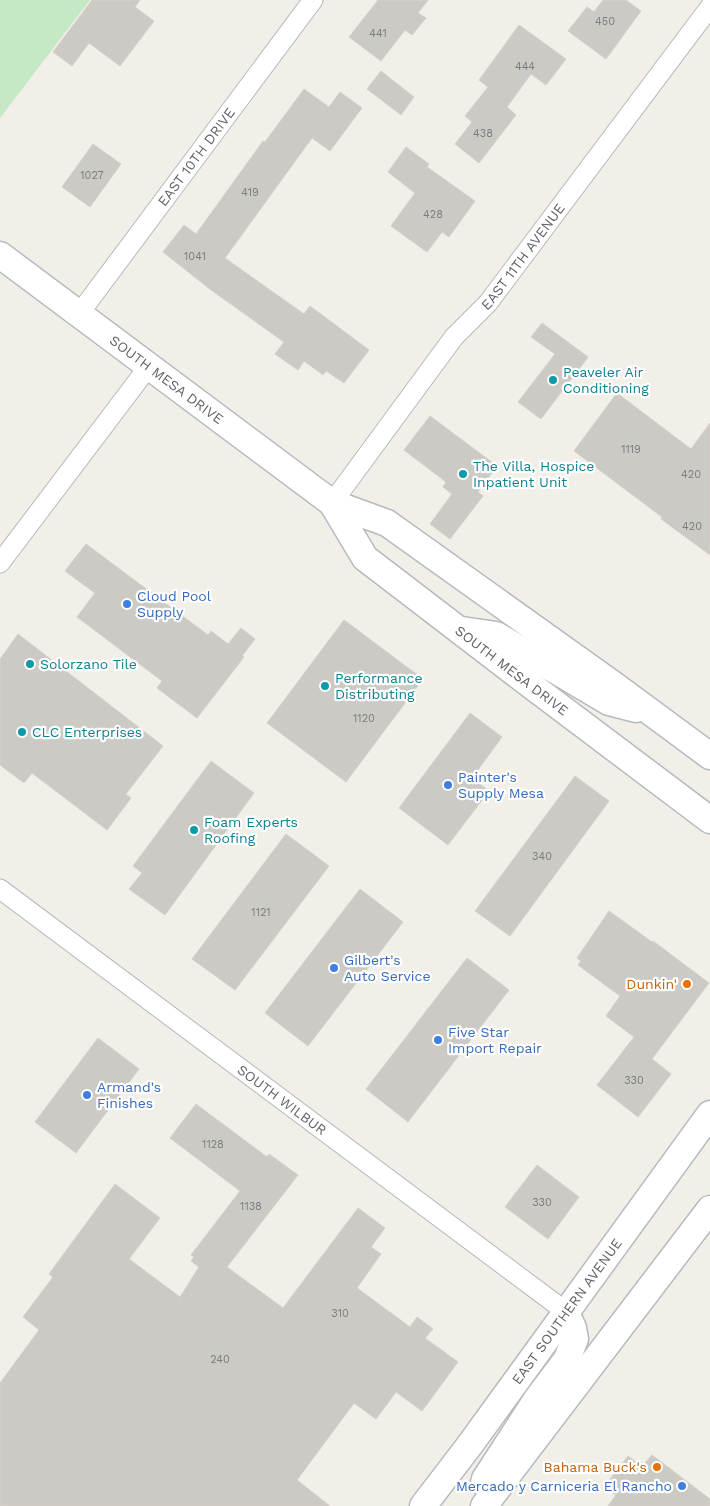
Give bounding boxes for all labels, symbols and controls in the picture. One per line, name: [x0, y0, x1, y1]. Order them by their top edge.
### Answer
house number: 450: [595, 15, 615, 28]
house number: 441: [369, 27, 387, 40]
house number: 444: [515, 60, 535, 73]
street label: EAST 10TH DRIVE: [154, 104, 238, 209]
house number: 438: [473, 127, 493, 140]
house number: 1027: [80, 169, 104, 182]
house number: 419: [241, 186, 259, 199]
street label: EAST 11TH AVENUE: [478, 200, 568, 313]
house number: 428: [423, 208, 443, 221]
house number: 1041: [184, 250, 206, 263]
street label: SOUTH MESA DRIVE: [107, 332, 227, 427]
place label: Peaveler Air Conditioning: [563, 364, 649, 396]
marker: Peaveler Air Conditioning: [547, 374, 559, 386]
house number: 1119: [621, 443, 641, 456]
place label: The Villa, Hospice Inpatient Unit: [473, 458, 594, 490]
marker: The Villa, Hospice Inpatient Unit: [457, 468, 469, 480]
house number: 420: [681, 468, 701, 481]
house number: 420: [682, 520, 702, 533]
place label: Cloud Pool Supply: [137, 588, 212, 620]
marker: Cloud Pool Supply: [121, 598, 133, 610]
street label: SOUTH MESA DRIVE: [452, 622, 571, 718]
place label: Solorzano Tile: [40, 656, 137, 672]
marker: Solorzano Tile: [24, 658, 36, 670]
place label: Performance Distributing: [335, 670, 422, 702]
marker: Performance Distributing: [319, 680, 331, 692]
house number: 1120: [353, 712, 375, 725]
place label: CLC Enterprises: [32, 724, 142, 740]
marker: CLC Enterprises: [16, 726, 28, 738]
place label: Painter's Supply Mesa: [458, 769, 544, 801]
marker: Painter's Supply Mesa: [442, 779, 454, 791]
place label: Foam Experts Roofing: [204, 814, 298, 846]
marker: Foam Experts Roofing: [188, 824, 200, 836]
house number: 340: [532, 850, 552, 863]
house number: 1121: [251, 906, 271, 919]
place label: Gilbert's Auto Service: [344, 952, 430, 984]
marker: Gilbert's Auto Service: [328, 962, 340, 974]
place label: Dunkin': [626, 976, 677, 992]
marker: Dunkin': [681, 978, 693, 990]
place label: Five Star Import Repair: [448, 1024, 542, 1056]
marker: Five Star Import Repair: [432, 1034, 444, 1046]
street label: SOUTH WILBUR: [234, 1061, 330, 1138]
house number: 330: [624, 1074, 644, 1087]
place label: Armand's Finishes: [97, 1079, 161, 1111]
marker: Armand's Finishes: [81, 1089, 93, 1101]
house number: 1128: [202, 1138, 224, 1151]
house number: 330: [532, 1196, 552, 1209]
house number: 1138: [240, 1200, 262, 1213]
street label: EAST SOUTHERN AVENUE: [509, 1235, 625, 1387]
house number: 310: [331, 1307, 349, 1320]
house number: 240: [210, 1353, 230, 1366]
place label: Bahama Buck's: [544, 1459, 647, 1475]
marker: Bahama Buck's: [651, 1461, 663, 1473]
place label: Mercado y Carniceria El Rancho: [456, 1478, 672, 1494]
marker: Mercado y Carniceria El Rancho: [676, 1480, 688, 1492]

